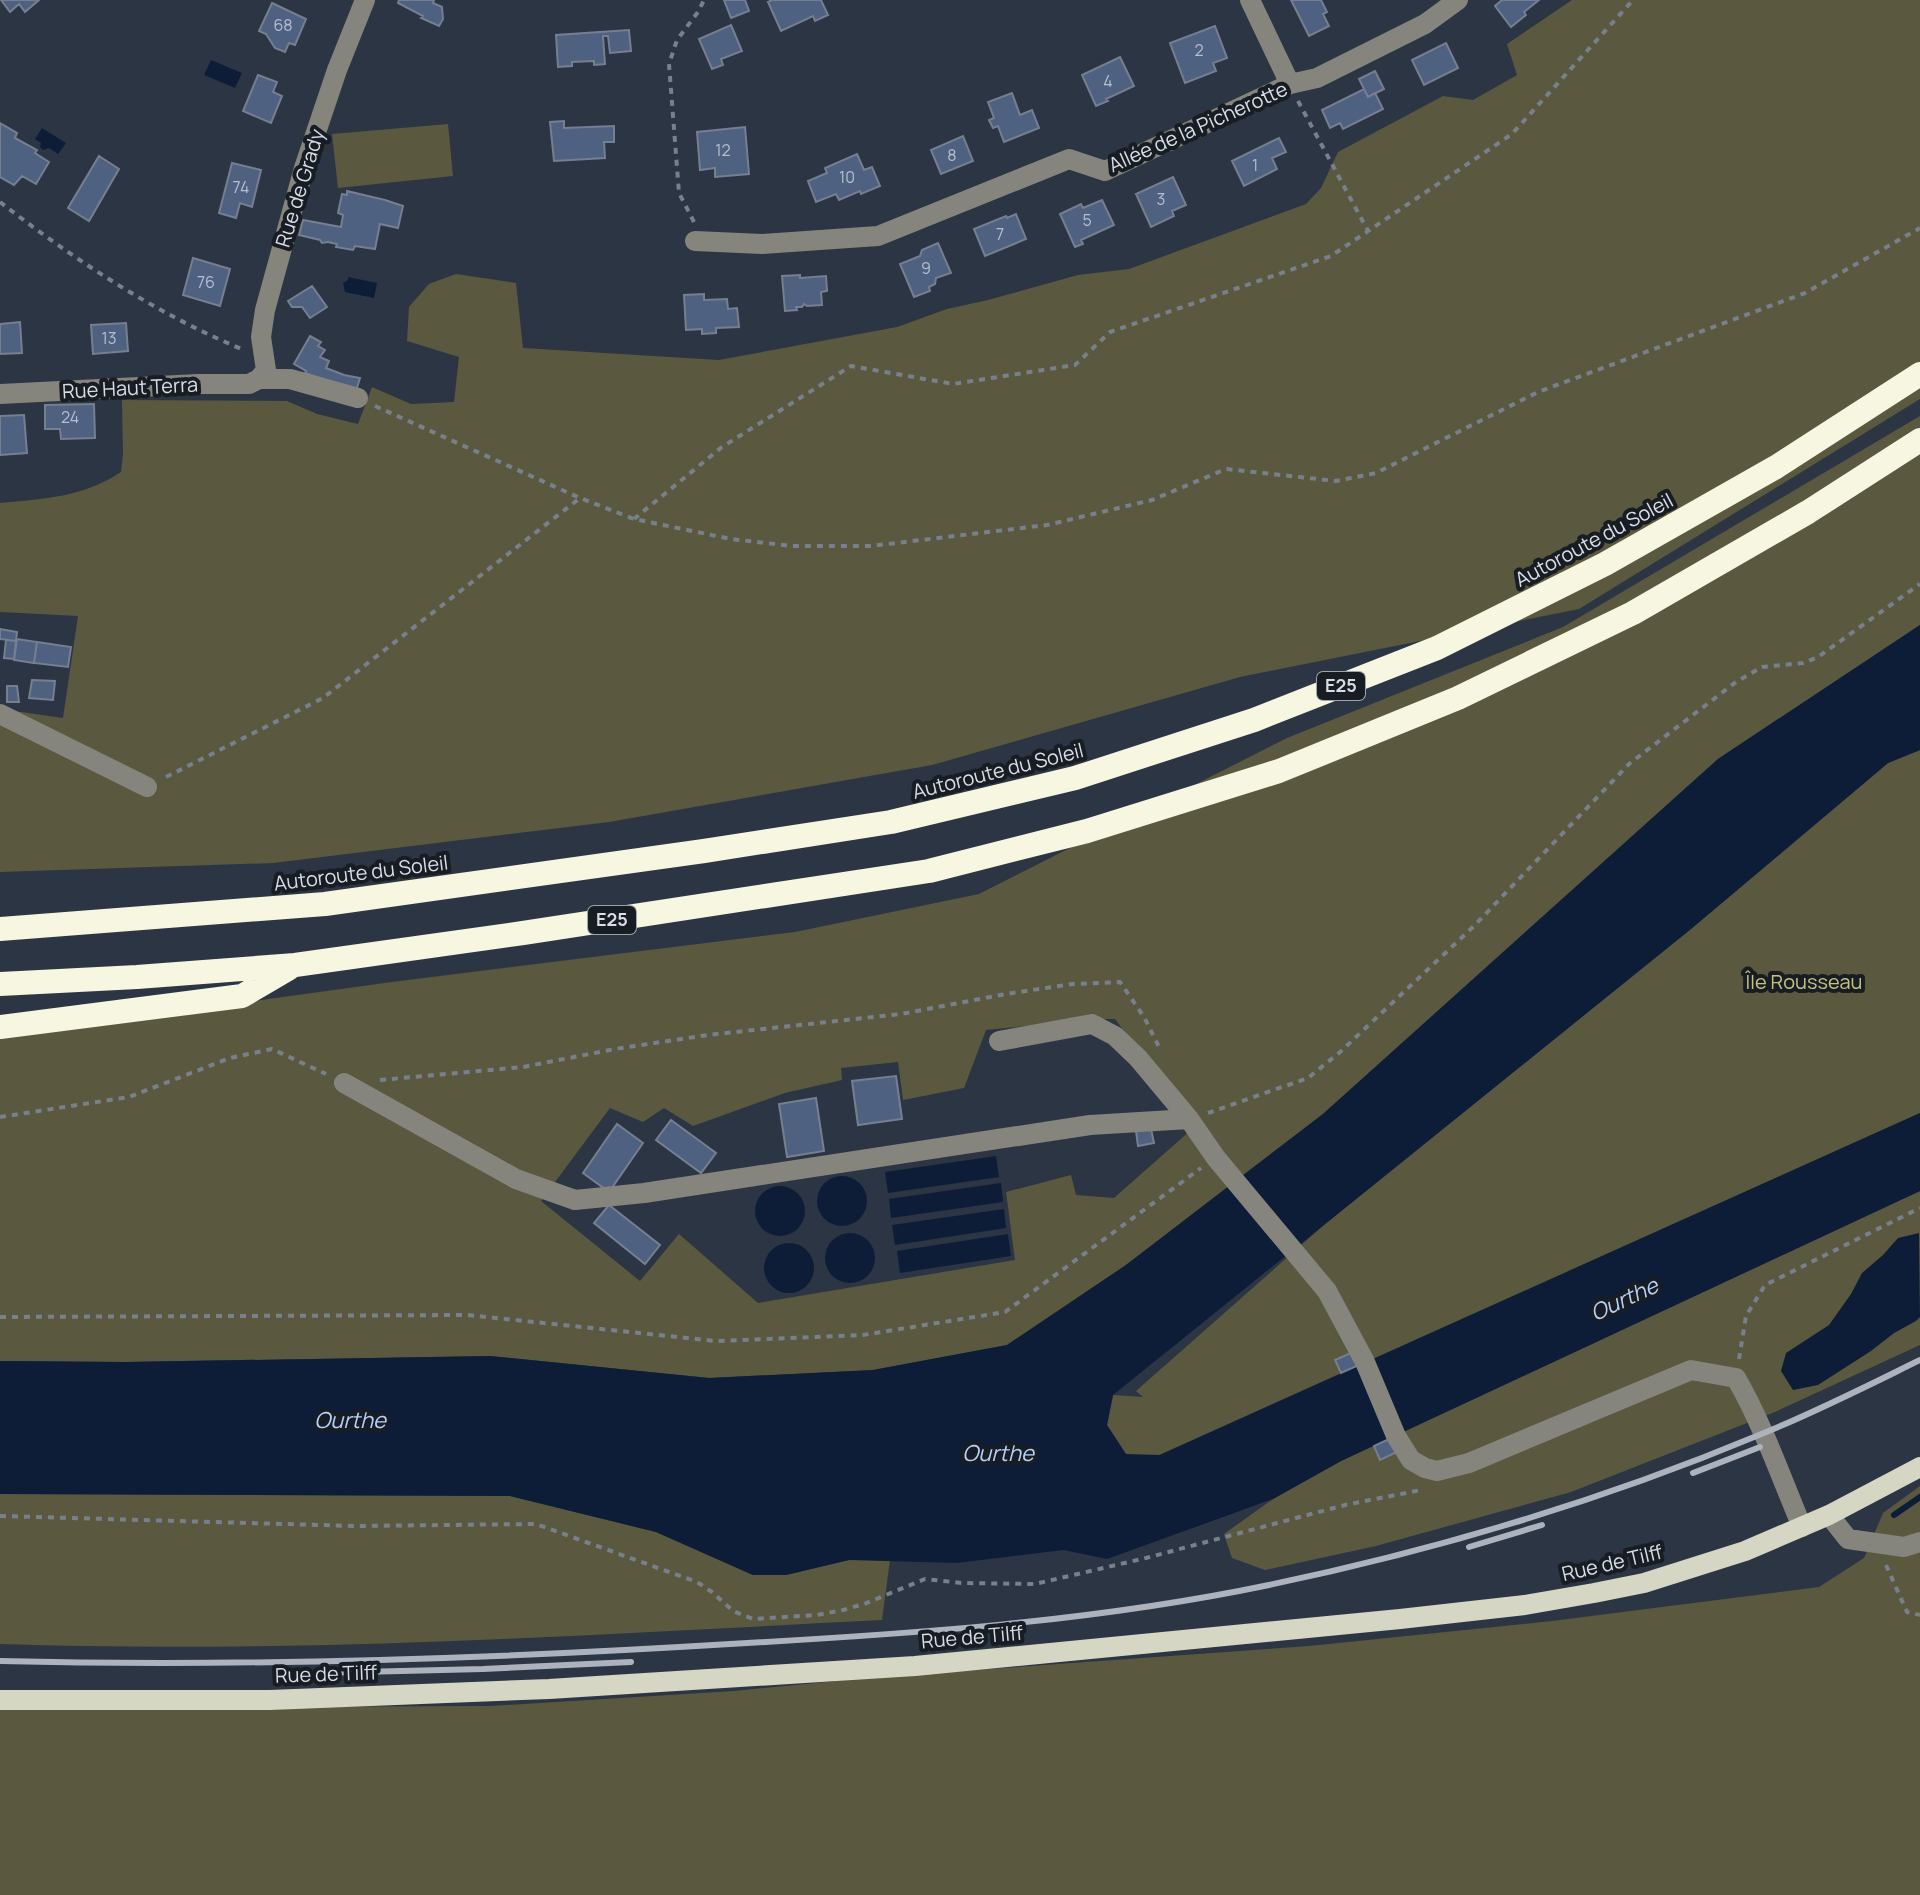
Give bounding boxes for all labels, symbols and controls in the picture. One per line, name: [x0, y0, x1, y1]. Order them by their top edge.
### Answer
house number: 68: [273, 14, 293, 36]
house number: 2: [1194, 39, 1204, 61]
house number: 4: [1103, 70, 1113, 92]
street label: Allée de la Picherotte: [1104, 75, 1292, 178]
street label: Rue de Grady: [269, 125, 330, 250]
house number: 12: [715, 139, 731, 161]
house number: 8: [947, 144, 957, 166]
house number: 1: [1252, 154, 1258, 176]
house number: 10: [839, 166, 855, 188]
house number: 74: [233, 176, 249, 198]
house number: 3: [1157, 188, 1165, 210]
house number: 5: [1082, 209, 1092, 231]
house number: 7: [996, 223, 1004, 245]
house number: 9: [921, 257, 931, 279]
house number: 76: [197, 271, 215, 293]
house number: 13: [101, 327, 117, 349]
street label: Rue Haut Terra: [61, 370, 199, 405]
house number: 24: [61, 406, 79, 428]
street label: Autoroute du Soleil: [1510, 486, 1678, 593]
road number: E25: [1317, 672, 1365, 700]
street label: Autoroute du Soleil: [909, 736, 1086, 805]
street label: Autoroute du Soleil: [272, 848, 450, 897]
road number: E25: [588, 906, 636, 934]
park label: Île Rousseau: [1745, 968, 1862, 995]
water label: Ourthe: [1585, 1270, 1664, 1328]
water label: Ourthe: [314, 1405, 387, 1435]
water label: Ourthe: [962, 1438, 1035, 1468]
street label: Rue de Tilff: [1559, 1538, 1665, 1587]
street label: Rue de Tilff: [920, 1619, 1025, 1654]
street label: Rue de Tilff: [274, 1658, 378, 1689]

